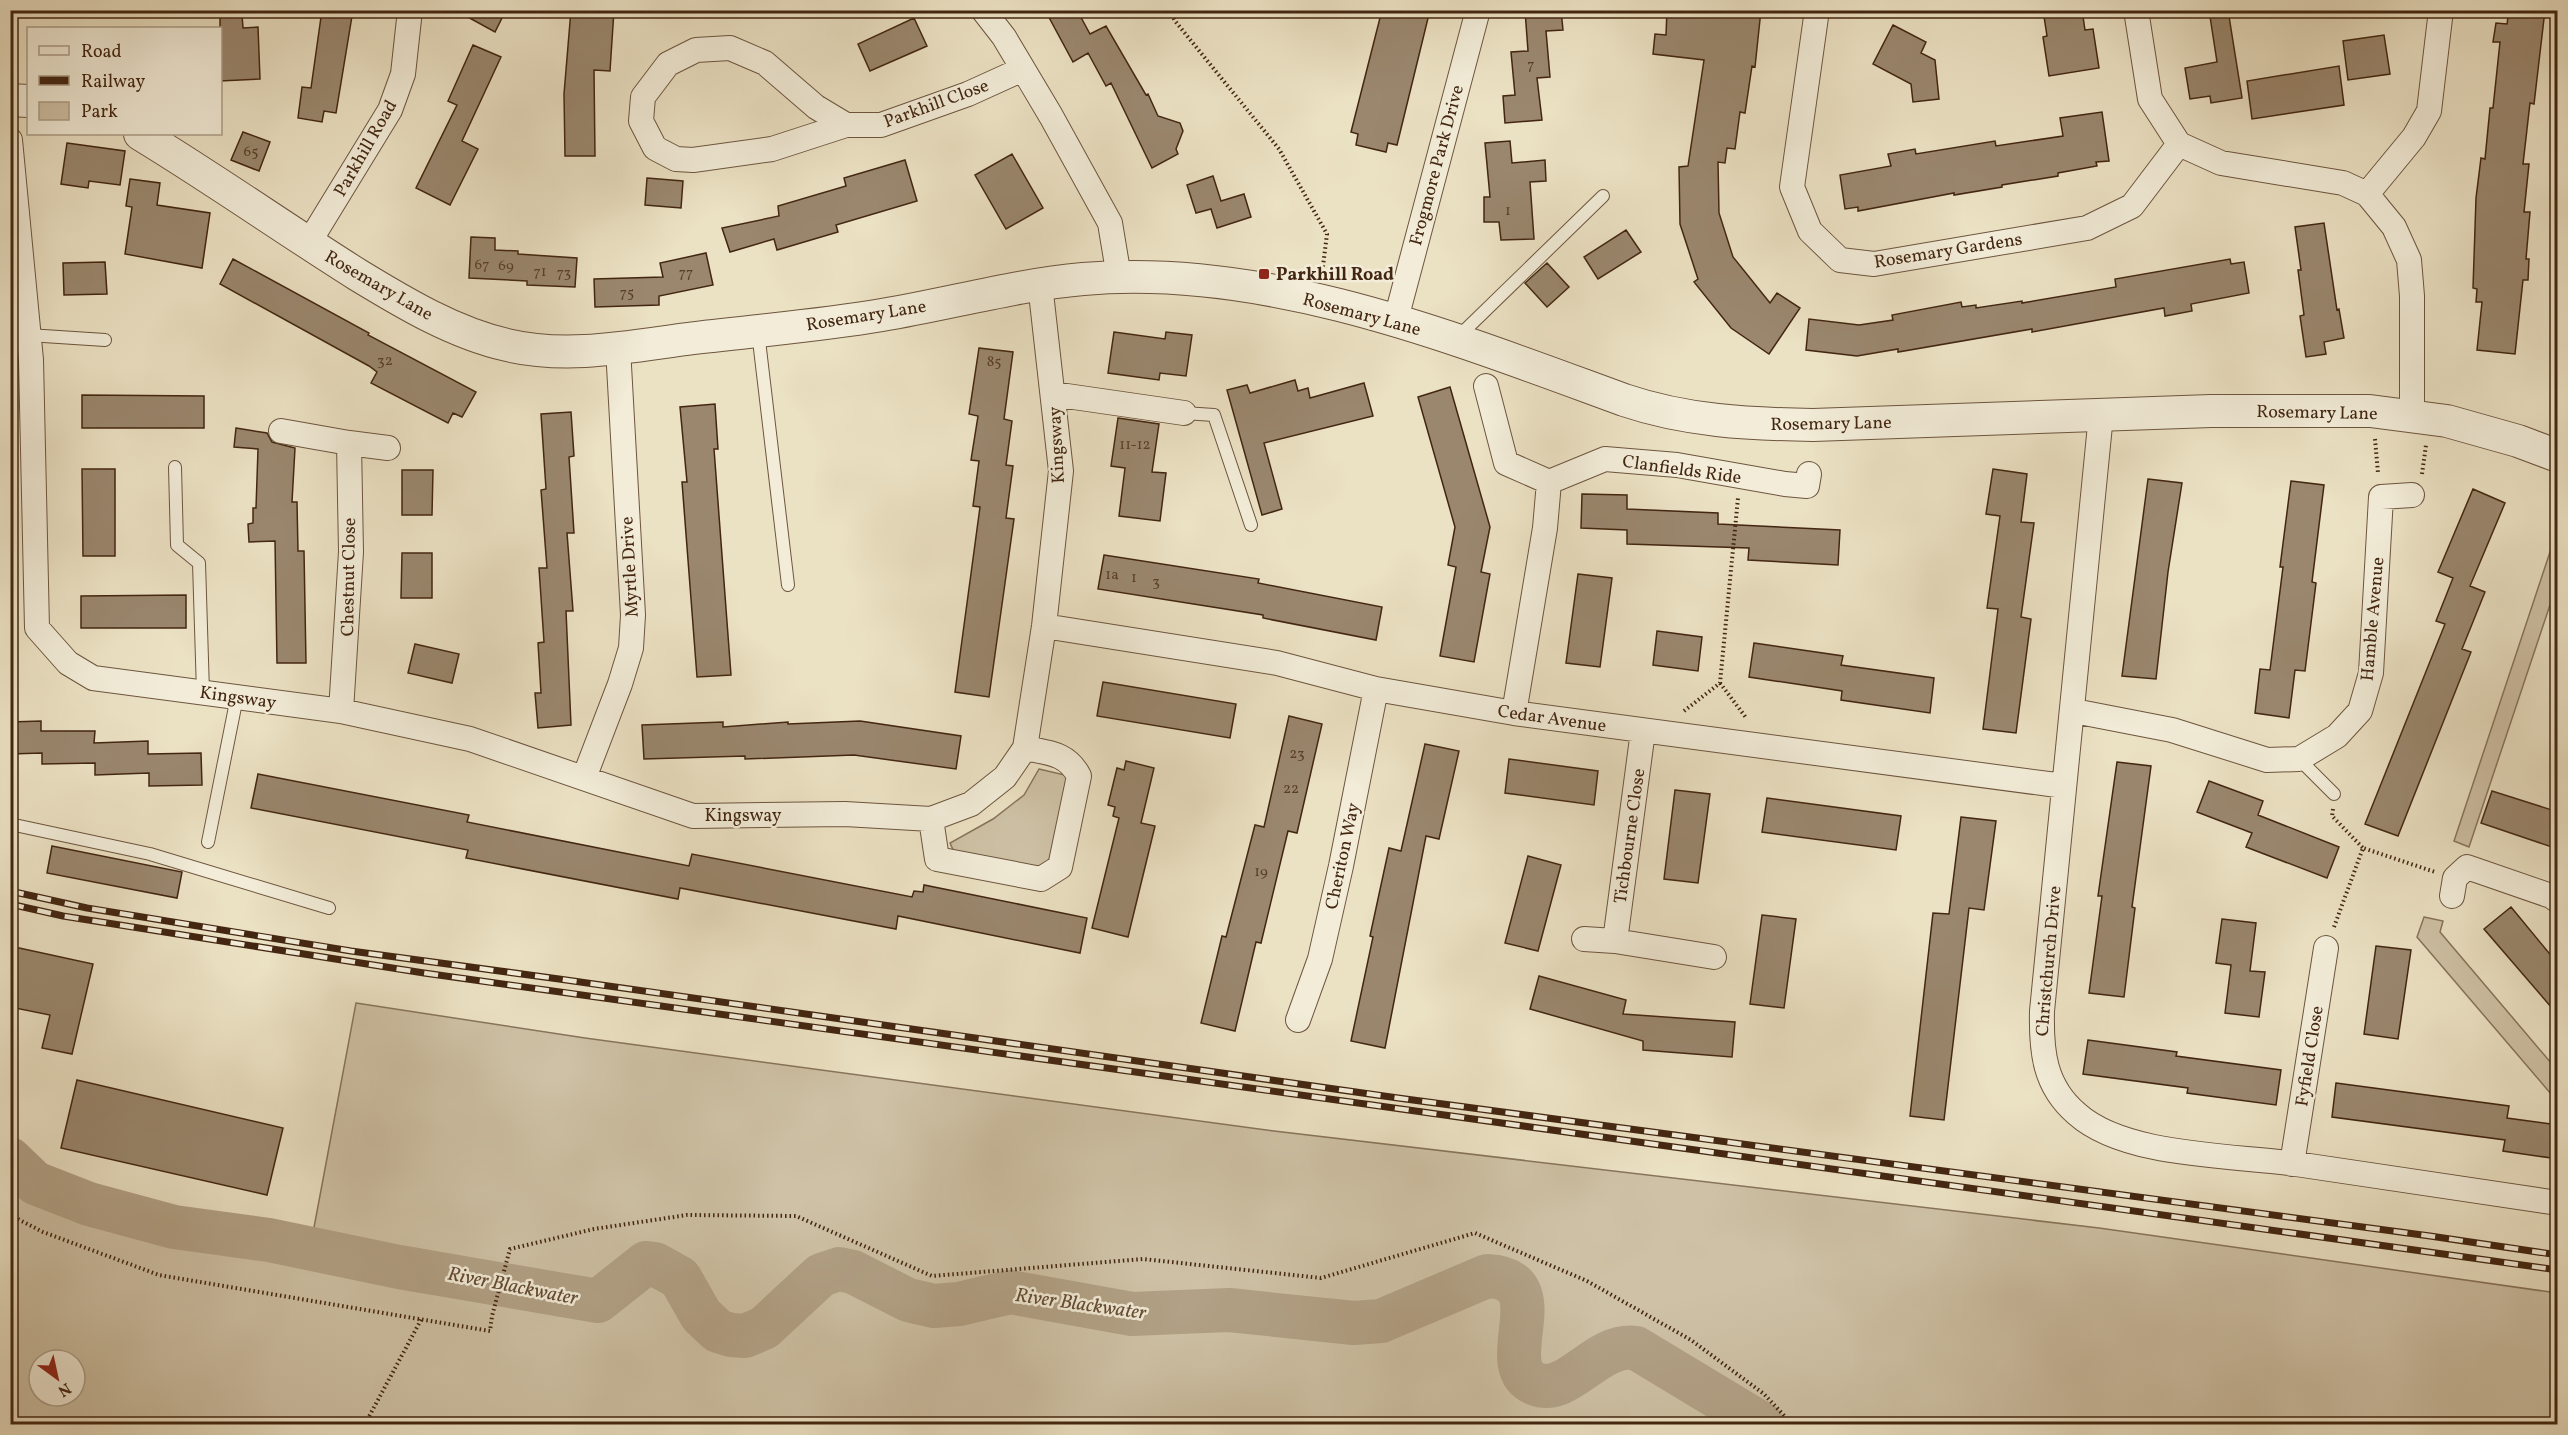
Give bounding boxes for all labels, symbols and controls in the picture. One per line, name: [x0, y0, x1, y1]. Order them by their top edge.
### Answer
legend: [27, 27, 222, 135]
text: Road: [81, 40, 122, 65]
house number: 7: [1527, 55, 1535, 76]
text: Railway: [81, 70, 145, 95]
street label: Parkhill Close: [880, 74, 993, 135]
street label: Frogmore Park Drive: [1404, 82, 1471, 249]
street label: Parkhill Road: [328, 96, 404, 202]
text: Park: [81, 100, 118, 125]
house number: 65: [244, 142, 258, 163]
house number: 1: [1505, 201, 1511, 222]
street label: Rosemary Gardens: [1872, 227, 2024, 276]
street label: Rosemary Lane: [319, 245, 437, 327]
house number: 67: [475, 255, 489, 276]
house number: 69: [498, 256, 514, 277]
house number: 71: [533, 262, 547, 283]
house number: 73: [557, 263, 571, 284]
house number: 77: [679, 263, 693, 284]
place label: Parkhill Road: [1276, 263, 1394, 288]
marker: Parkhill Road: [1257, 267, 1271, 281]
house number: 75: [620, 283, 634, 304]
street label: Rosemary Lane: [1300, 288, 1423, 343]
street label: Rosemary Lane: [804, 295, 928, 338]
house number: 32: [377, 351, 393, 372]
house number: 85: [987, 352, 1001, 373]
street label: Rosemary Lane: [2256, 400, 2378, 427]
street label: Kingsway: [1043, 406, 1072, 484]
street label: Rosemary Lane: [1770, 411, 1892, 438]
house number: 11-12: [1119, 435, 1151, 456]
street label: Clanfields Ride: [1621, 450, 1743, 491]
street label: Myrtle Drive: [615, 516, 646, 618]
street label: Chestnut Close: [336, 517, 363, 637]
street label: Hamble Avenue: [2356, 556, 2391, 682]
house number: 1a: [1105, 565, 1119, 586]
house number: 1: [1131, 568, 1137, 589]
house number: 3: [1152, 572, 1160, 593]
street label: Kingsway: [198, 681, 278, 716]
street label: Cedar Avenue: [1496, 699, 1608, 739]
house number: 23: [1289, 744, 1305, 765]
street label: Tichbourne Close: [1609, 767, 1652, 905]
house number: 22: [1283, 779, 1299, 800]
street label: Cheriton Way: [1320, 800, 1367, 912]
street label: Kingsway: [704, 804, 782, 829]
house number: 19: [1254, 862, 1268, 883]
street label: Christchurch Drive: [2030, 885, 2069, 1038]
street label: Fyfield Close: [2290, 1004, 2331, 1108]
water label: River Blackwater: [445, 1261, 581, 1313]
water label: River Blackwater: [1013, 1282, 1149, 1328]
north arrow: [27, 1348, 87, 1408]
text: N: [53, 1377, 75, 1401]

